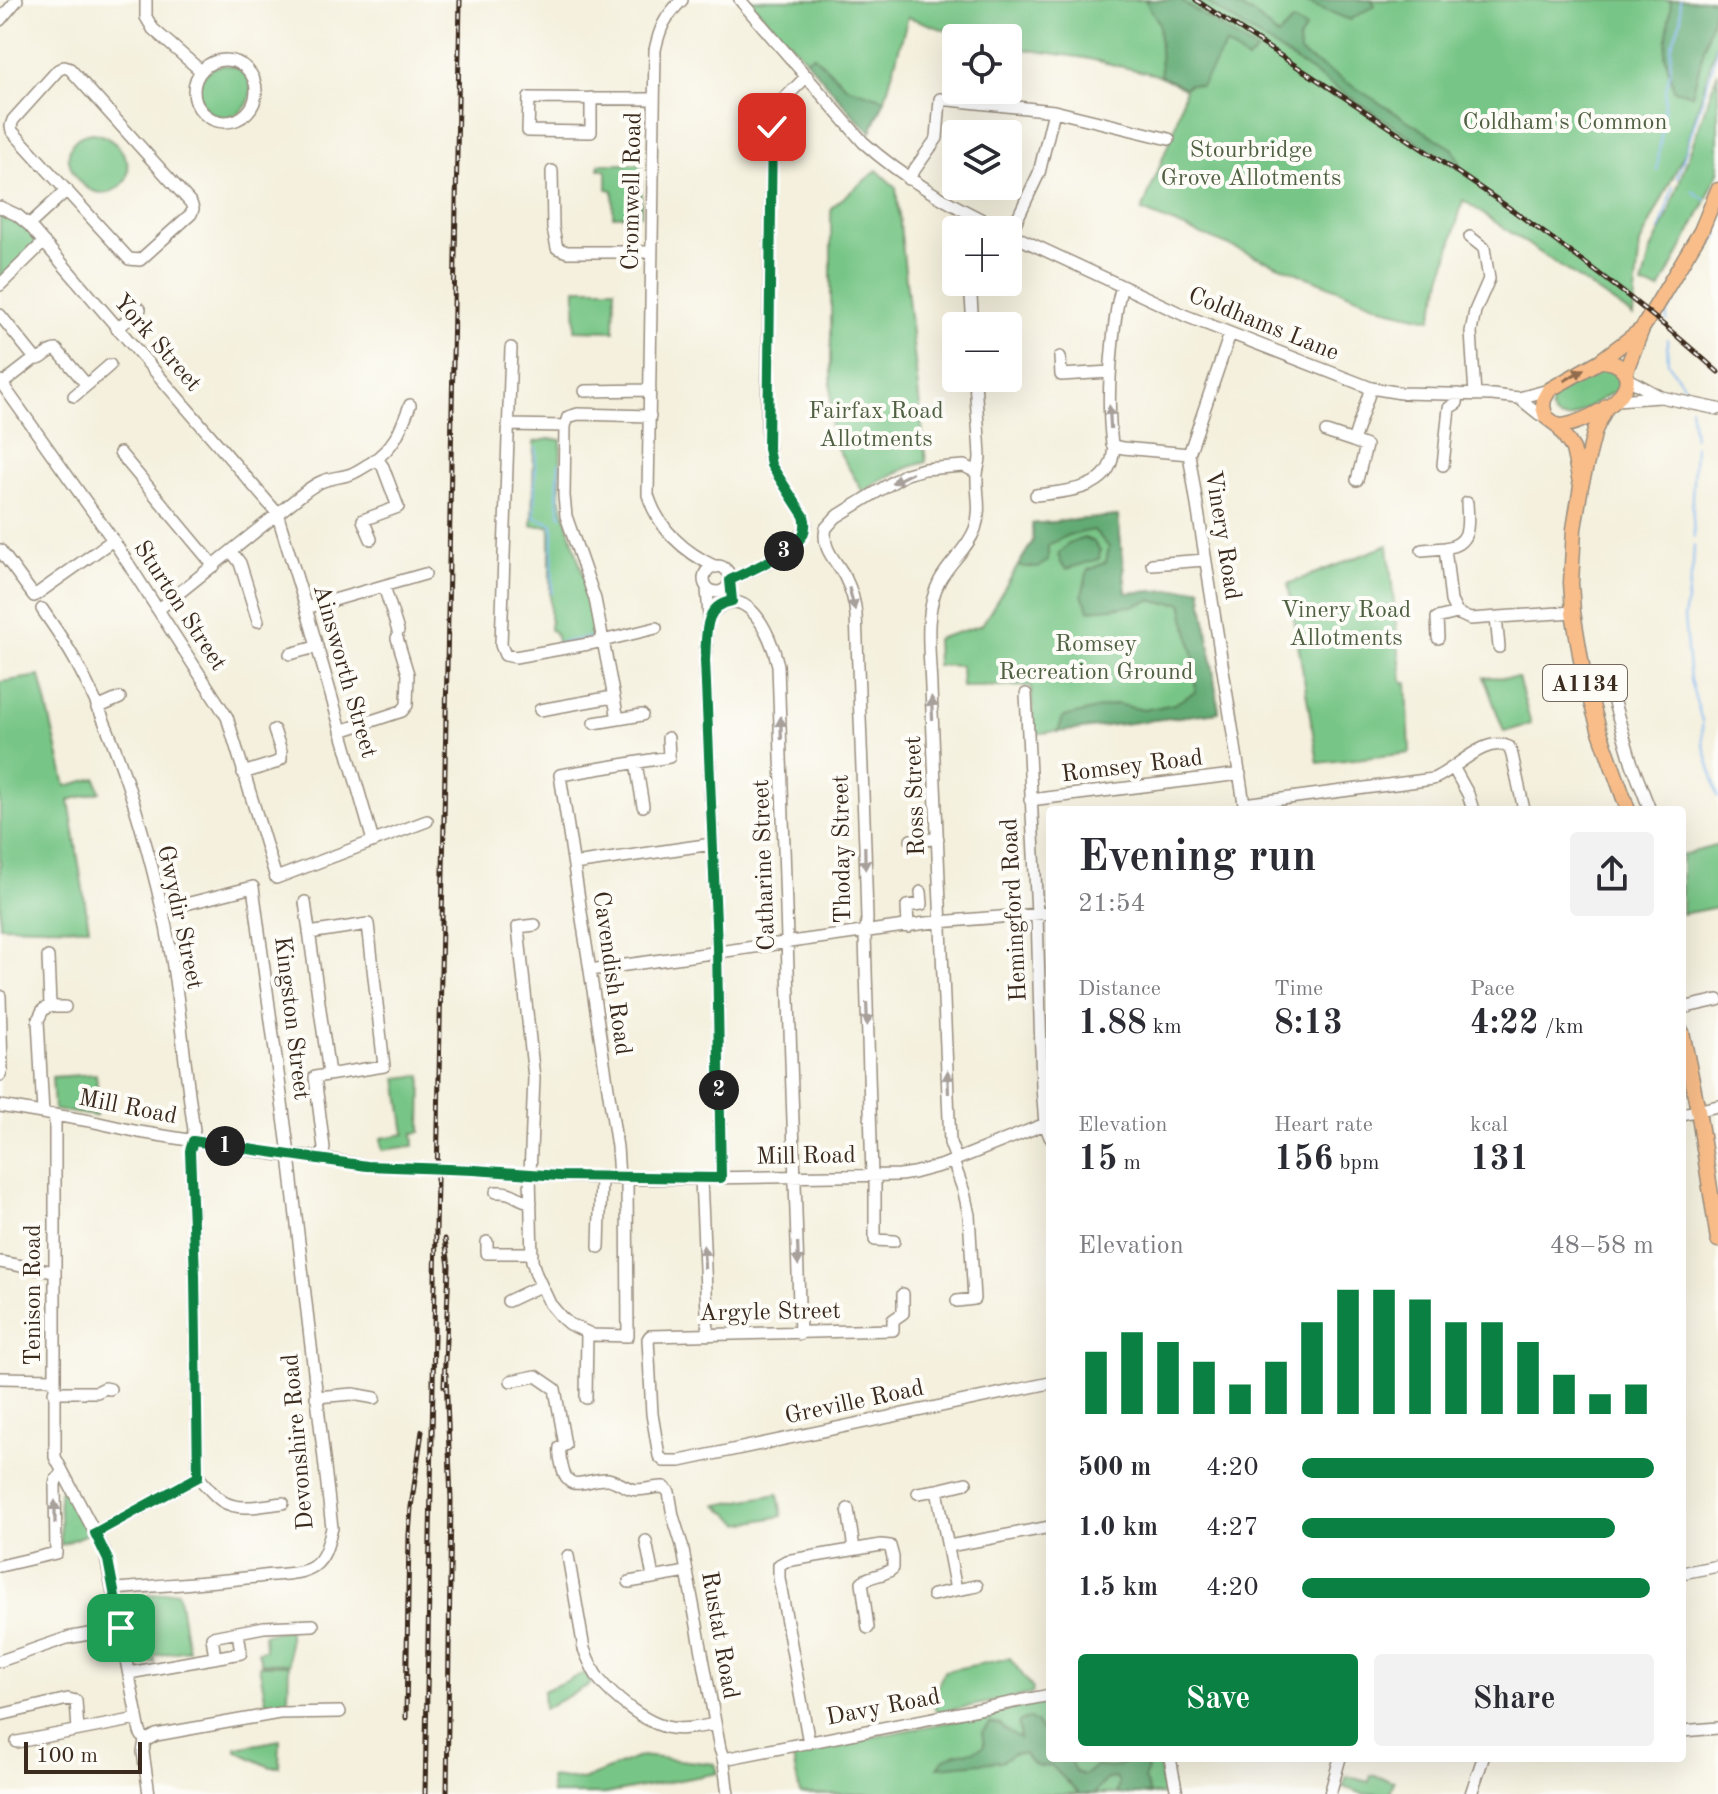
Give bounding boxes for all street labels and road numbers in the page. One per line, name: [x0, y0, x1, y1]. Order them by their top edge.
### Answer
street label: Cromwell Road: [620, 112, 646, 271]
street label: Coldhams Lane: [1185, 284, 1342, 366]
street label: York Street: [108, 290, 205, 397]
street label: Vinery Road: [1200, 469, 1244, 602]
street label: Sturton Street: [129, 537, 230, 675]
street label: Ainsworth Street: [308, 582, 380, 761]
road number: A1134: [1543, 665, 1627, 701]
street label: Ross Street: [902, 735, 930, 856]
street label: Romsey Road: [1060, 746, 1204, 788]
street label: Thoday Street: [830, 774, 856, 924]
street label: Catharine Street: [750, 779, 780, 951]
street label: Hemingford Road: [998, 817, 1032, 1002]
street label: Gwydir Street: [152, 843, 206, 992]
street label: Cavendish Road: [588, 890, 634, 1057]
street label: Kingston Street: [269, 935, 313, 1101]
street label: Mill Road: [76, 1087, 179, 1129]
street label: Mill Road: [756, 1144, 856, 1170]
street label: Tenison Road: [22, 1224, 46, 1366]
street label: Argyle Street: [699, 1300, 841, 1326]
street label: Devonshire Road: [279, 1353, 319, 1531]
street label: Greville Road: [783, 1377, 926, 1429]
street label: Rustat Road: [696, 1570, 742, 1701]
street label: Davy Road: [824, 1685, 942, 1731]

